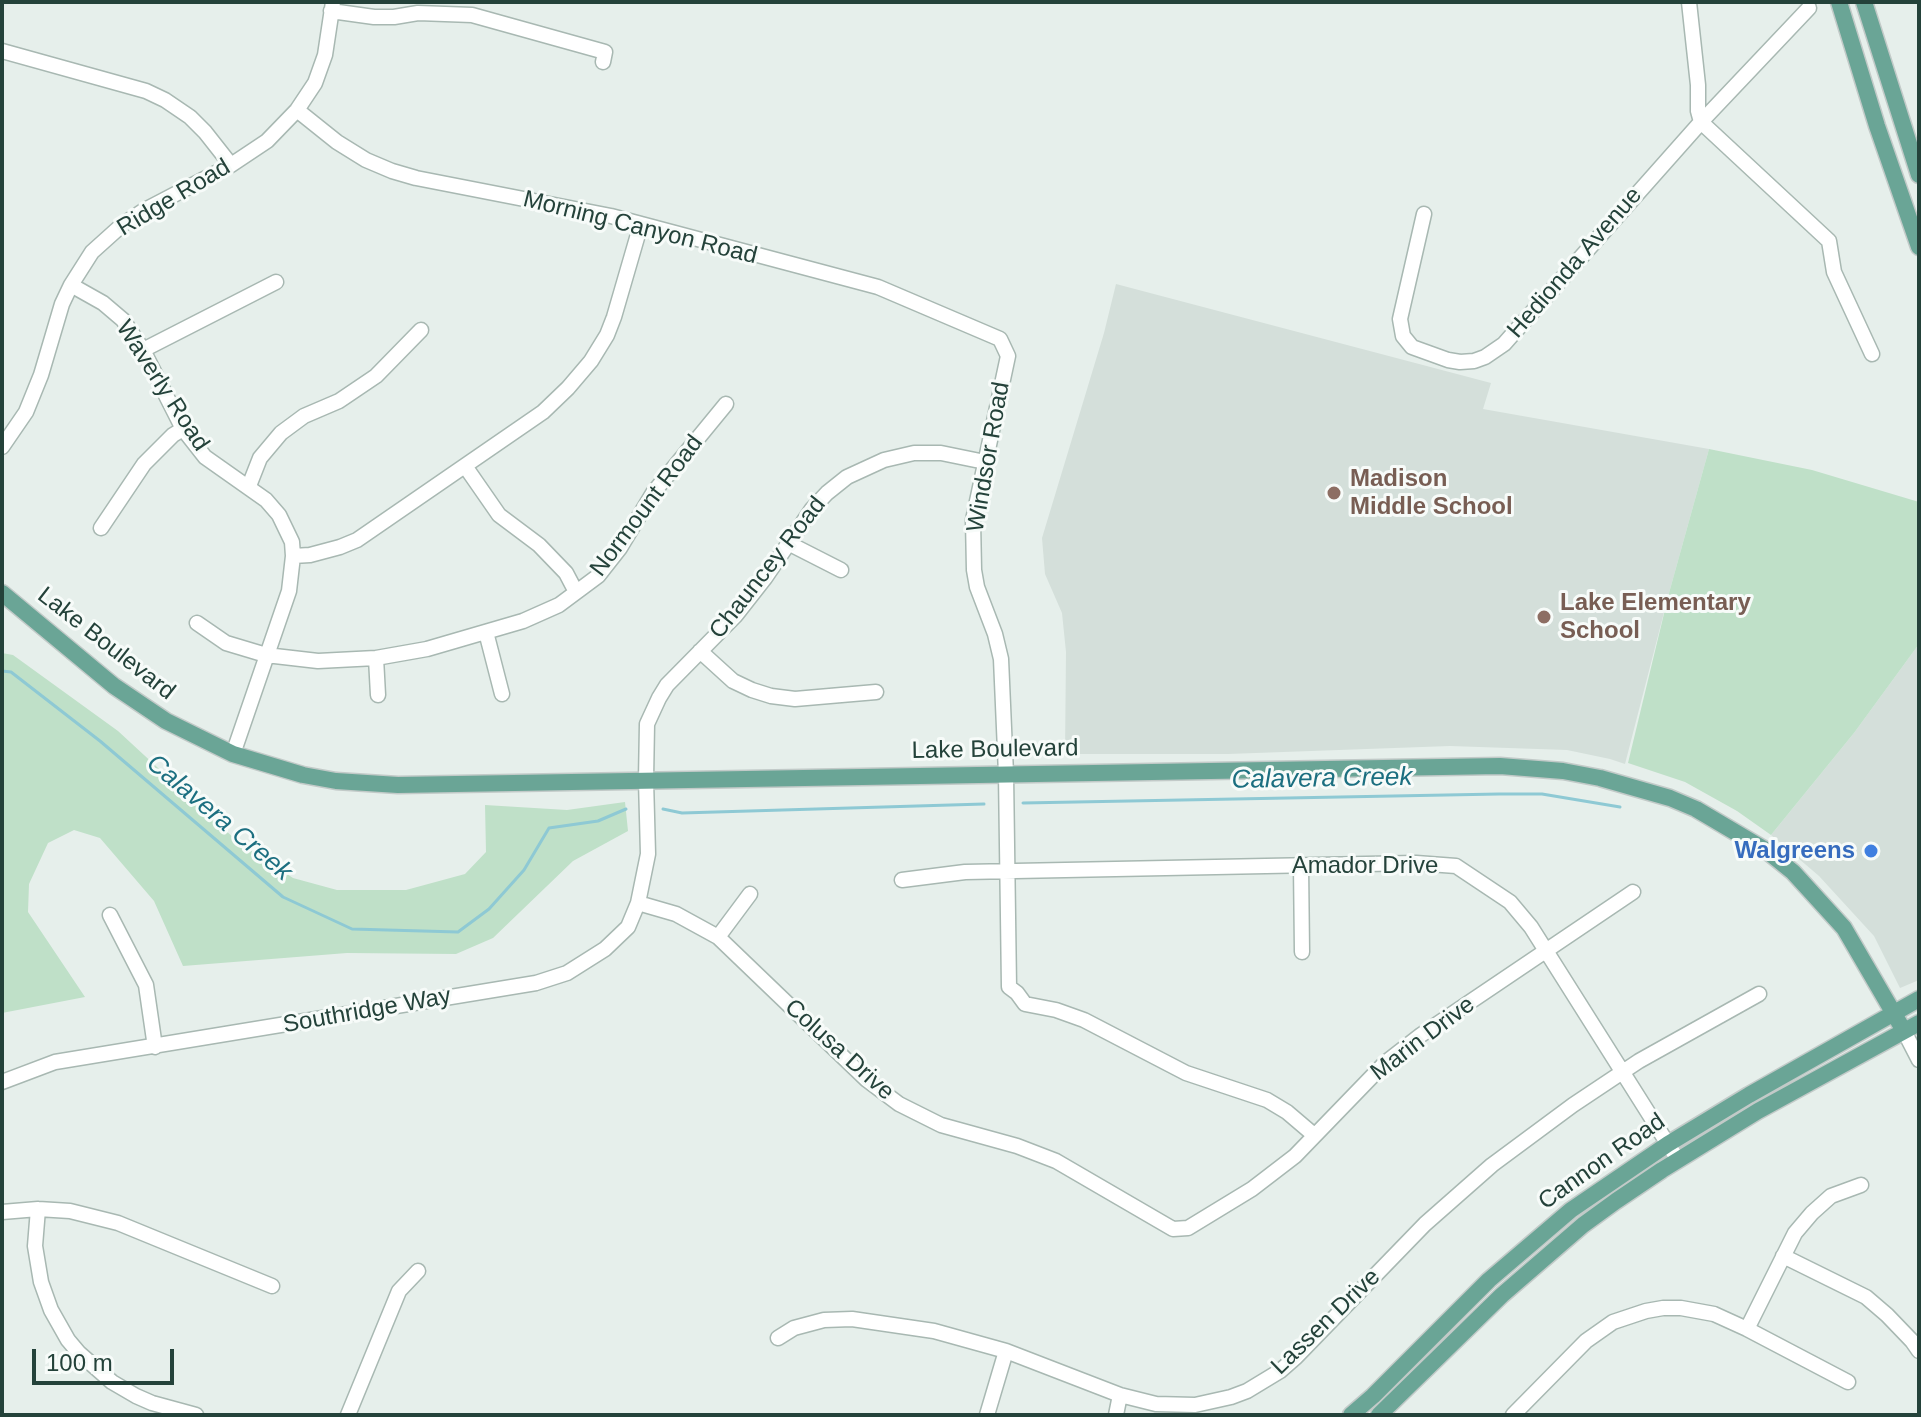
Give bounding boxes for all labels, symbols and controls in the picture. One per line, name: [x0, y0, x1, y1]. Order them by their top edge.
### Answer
street label: Ridge Road: [112, 153, 236, 243]
street label: Hedionda Avenue: [1502, 182, 1648, 344]
street label: Morning Canyon Road: [520, 185, 760, 271]
street label: Waverly Road: [109, 315, 215, 457]
street label: Windsor Road: [962, 380, 1016, 534]
street label: Normount Road: [585, 430, 709, 582]
place label: Madison Middle School: [1350, 465, 1513, 521]
marker: Madison Middle School: [1325, 484, 1343, 502]
street label: Chauncey Road: [704, 491, 832, 645]
street label: Lake Boulevard: [31, 581, 181, 707]
place label: Lake Elementary School: [1560, 589, 1751, 645]
marker: Lake Elementary School: [1535, 608, 1553, 626]
street label: Lake Boulevard: [911, 734, 1079, 766]
water label: Calavera Creek: [140, 748, 298, 888]
water label: Calavera Creek: [1231, 762, 1413, 796]
place label: Walgreens: [1735, 837, 1855, 865]
marker: Walgreens: [1862, 842, 1880, 860]
street label: Amador Drive: [1292, 852, 1438, 880]
street label: Southridge Way: [281, 982, 453, 1040]
street label: Marin Drive: [1365, 991, 1481, 1087]
street label: Colusa Drive: [778, 993, 900, 1107]
street label: Cannon Road: [1533, 1108, 1671, 1216]
street label: Lassen Drive: [1266, 1263, 1386, 1381]
scale bar: [36, 1333, 178, 1383]
text: 100 m: [46, 1349, 113, 1376]

